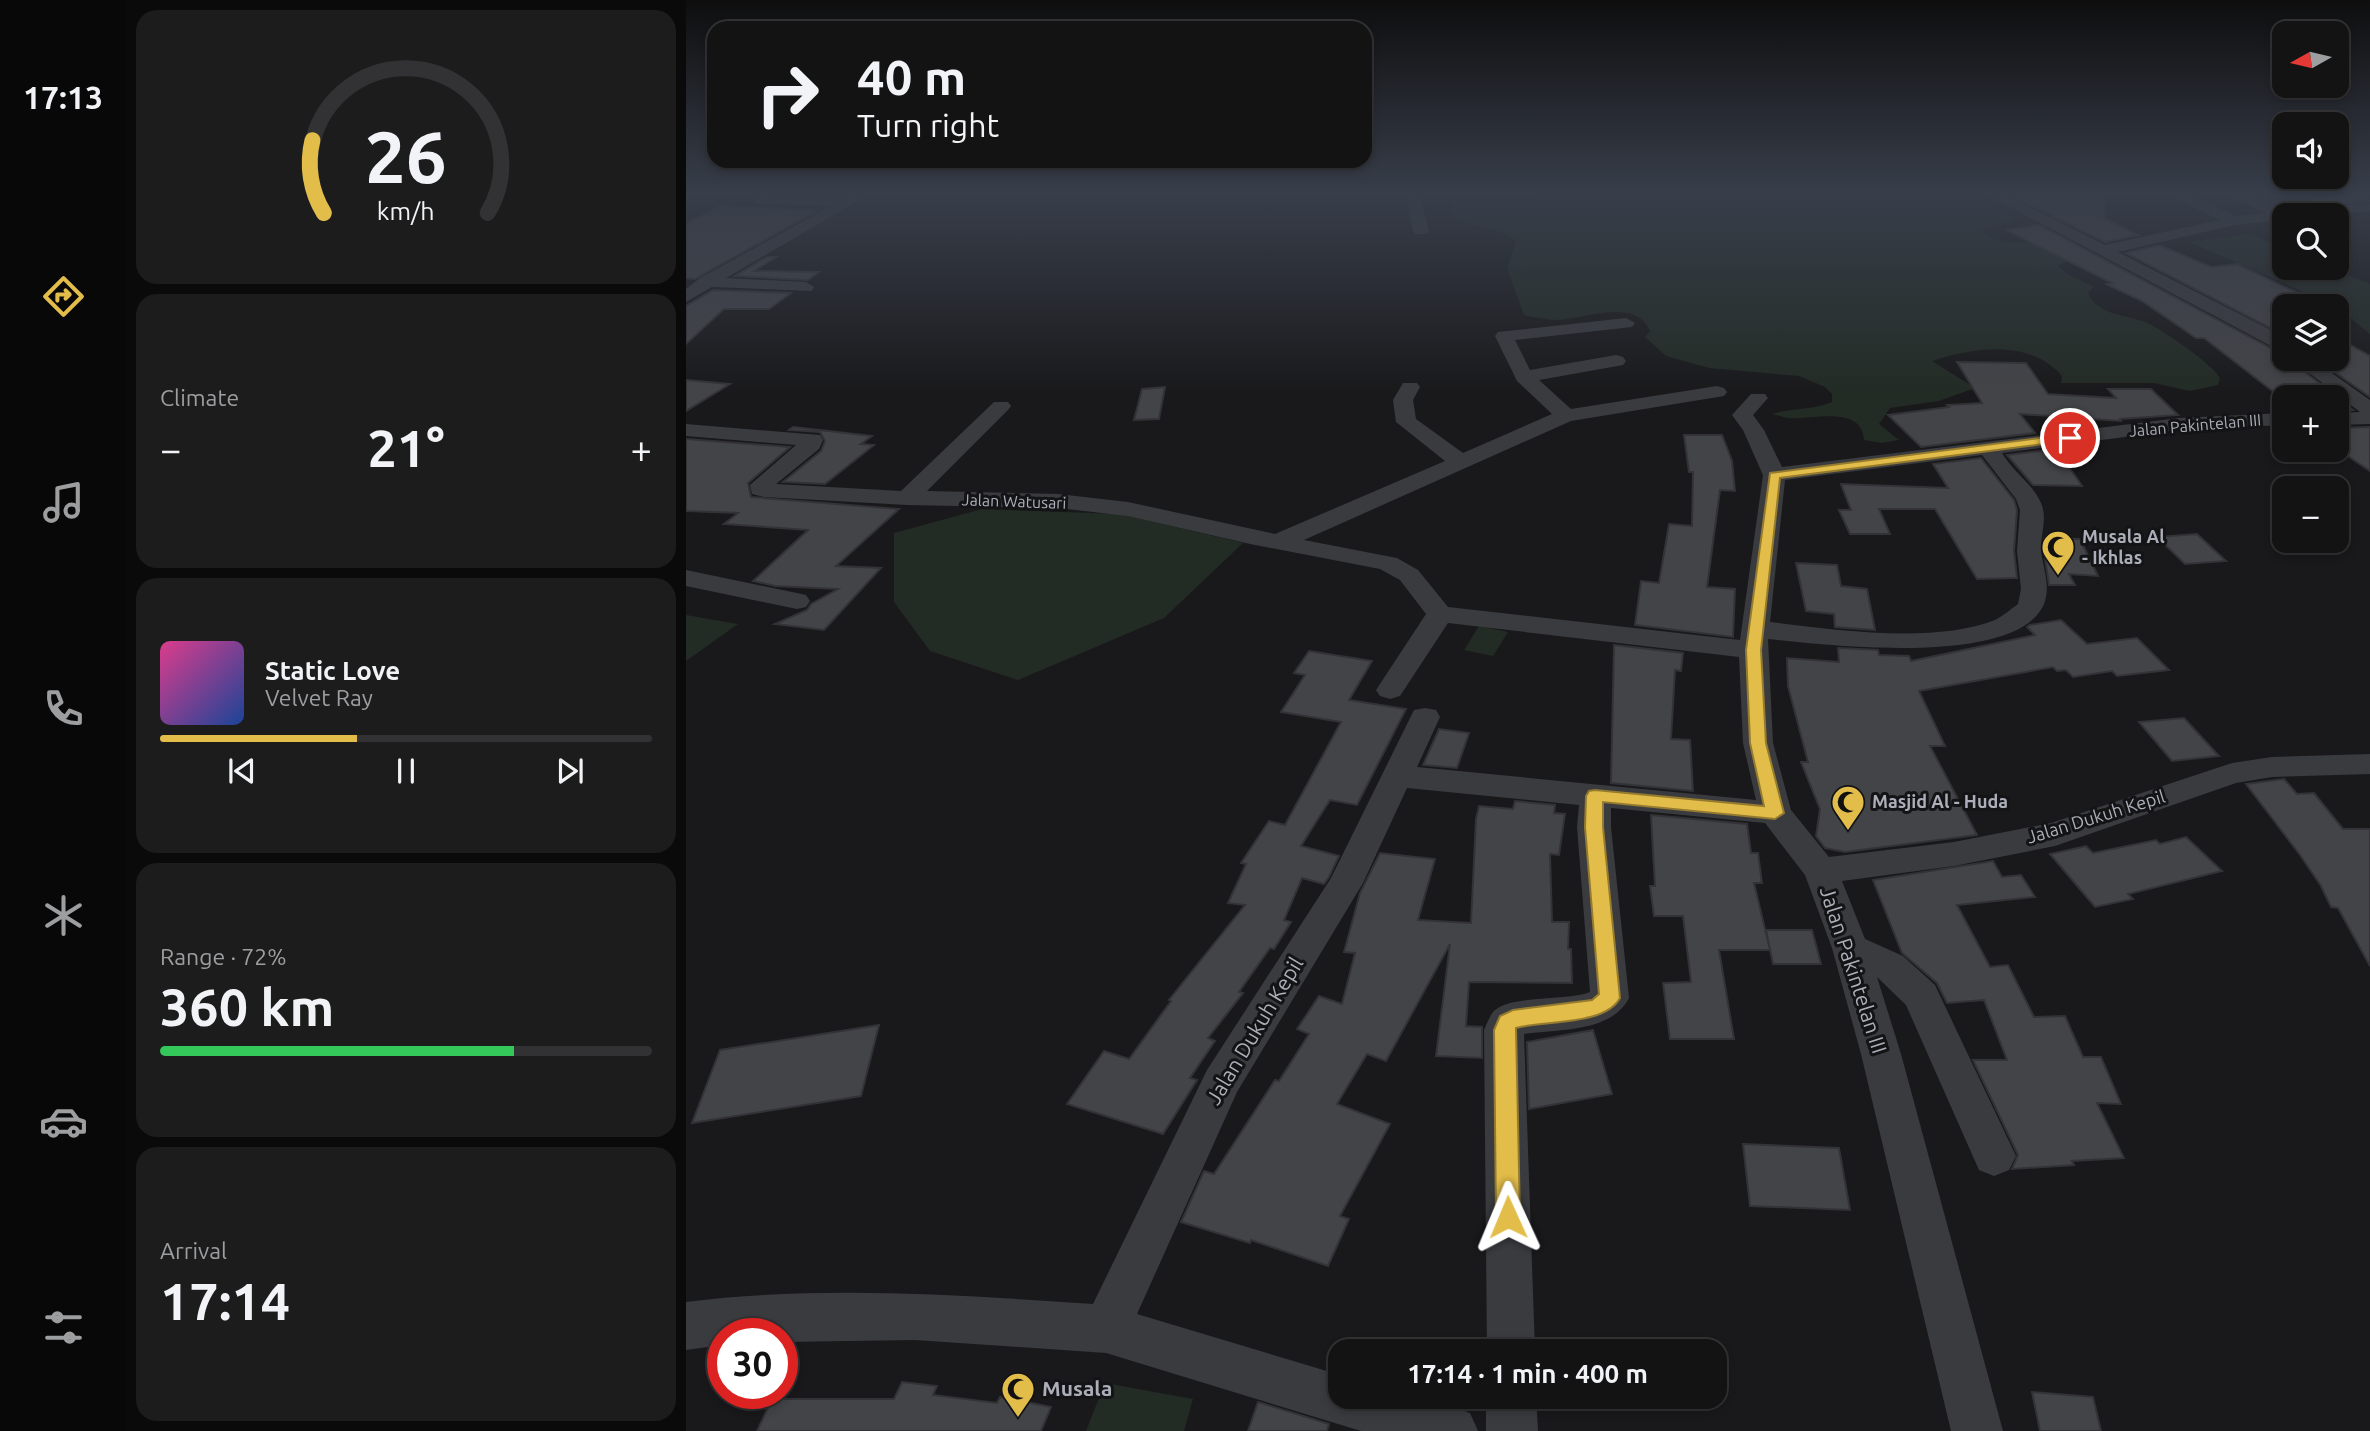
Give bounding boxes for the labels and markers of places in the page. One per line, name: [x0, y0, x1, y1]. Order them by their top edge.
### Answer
pin: [2040, 408, 2100, 468]
place label: Musala Al - Ikhlas: [2082, 526, 2165, 567]
mosque icon: Musala Al - Ikhlas: [2039, 528, 2077, 577]
mosque icon: Masjid Al - Huda: [1829, 783, 1867, 832]
place label: Masjid Al - Huda: [1872, 791, 2008, 811]
mosque icon: Musala: [999, 1370, 1037, 1419]
place label: Musala: [1042, 1376, 1112, 1400]

